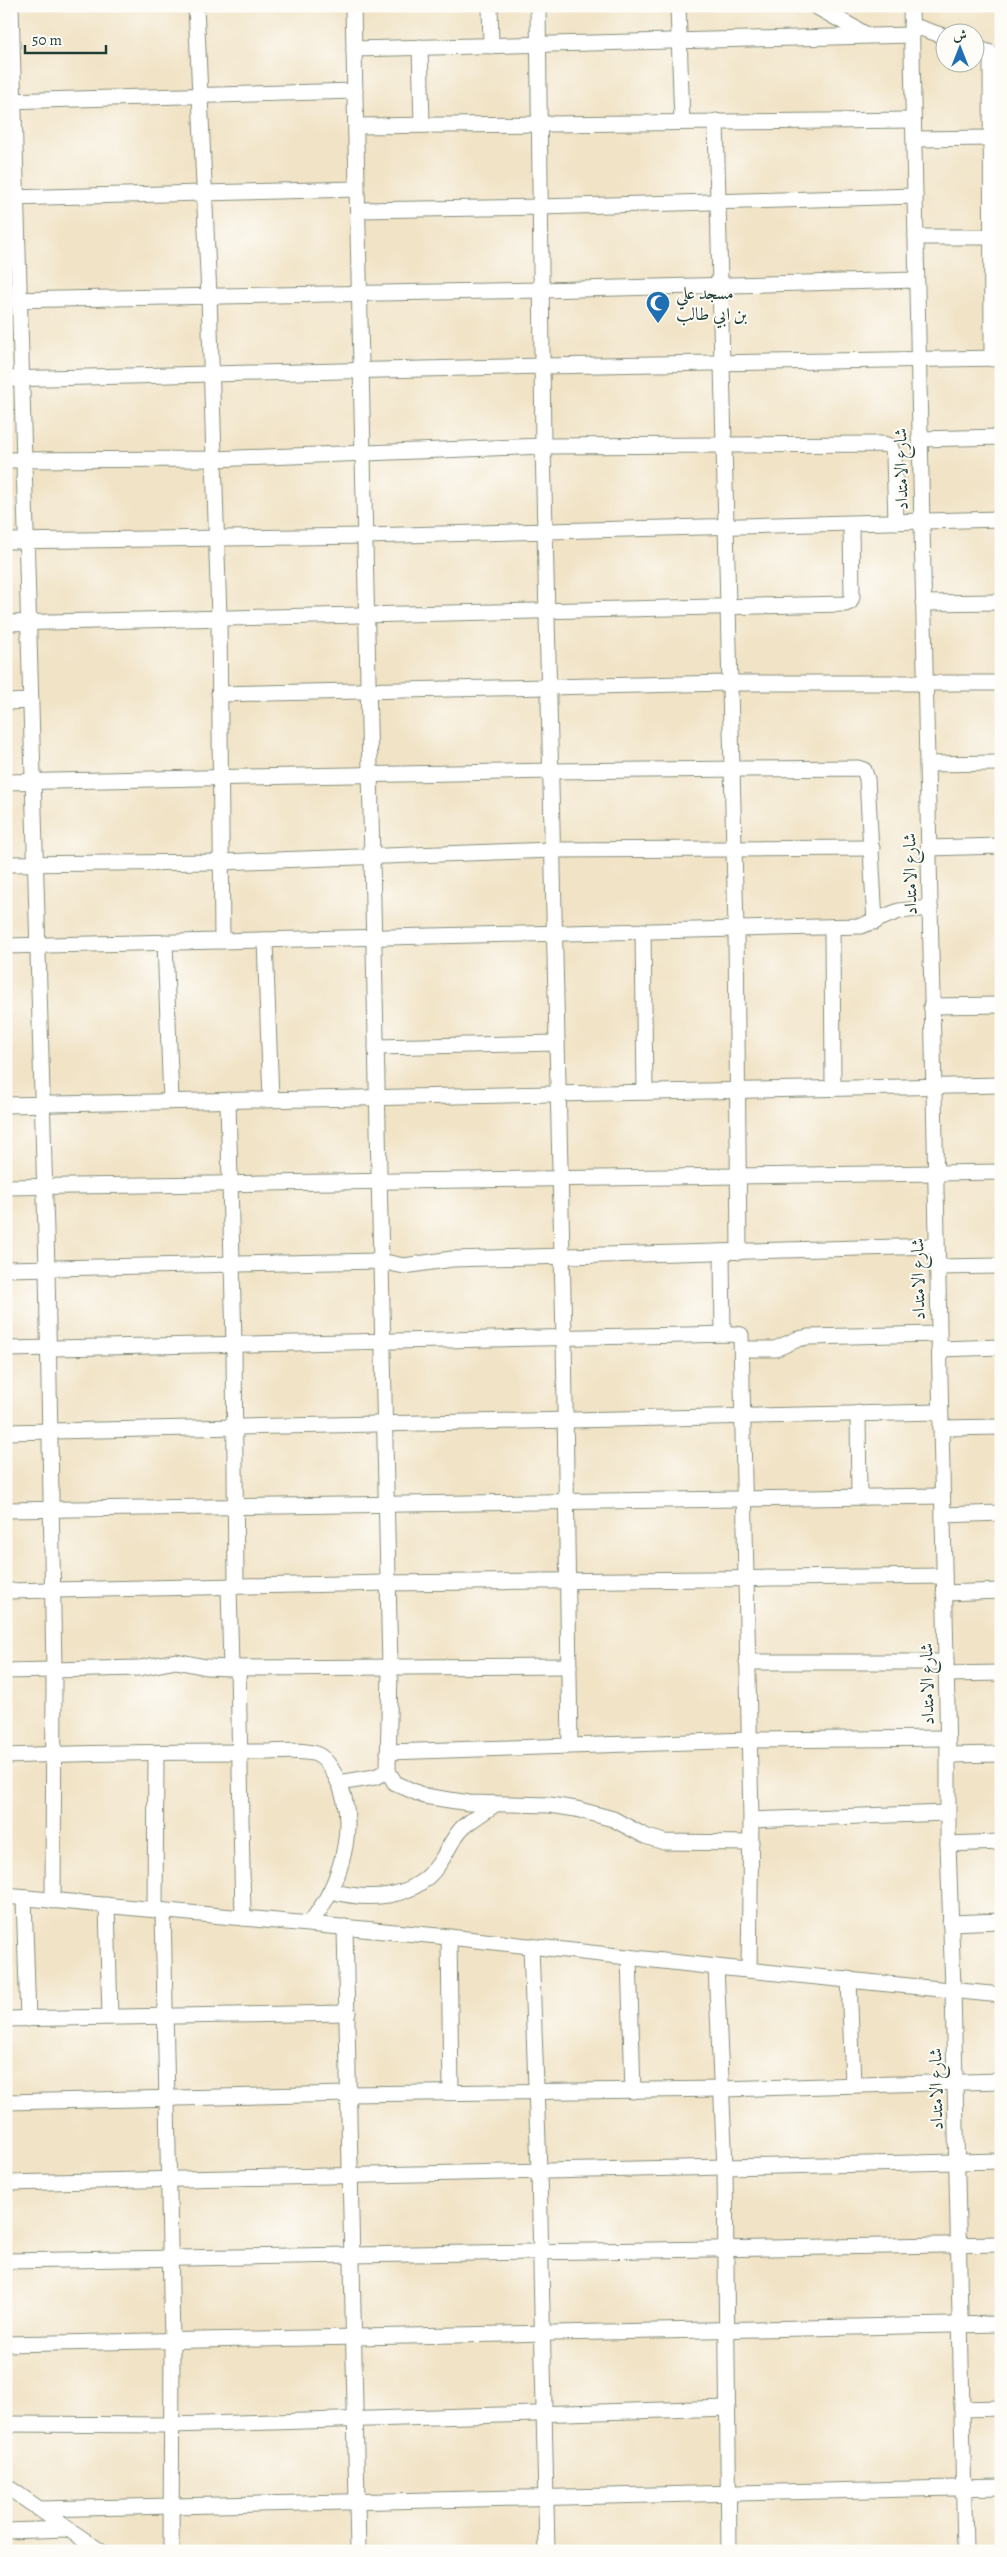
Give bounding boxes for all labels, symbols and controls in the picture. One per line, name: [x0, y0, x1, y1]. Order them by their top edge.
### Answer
scale bar: [25, 22, 106, 54]
north arrow: [934, 22, 984, 72]
text: ش: [953, 26, 967, 45]
text: 50 m: [32, 30, 62, 50]
place label: مسجد علي بن ابي طالب: [676, 281, 748, 329]
mosque icon: مسجد علي بن ابي طالب: [645, 290, 671, 324]
street label: شارع الامتداد: [888, 428, 917, 510]
street label: شارع الامتداد: [897, 833, 926, 915]
street label: شارع الامتداد: [905, 1238, 934, 1320]
street label: شارع الامتداد: [914, 1643, 943, 1725]
street label: شارع الامتداد: [923, 2048, 952, 2130]

